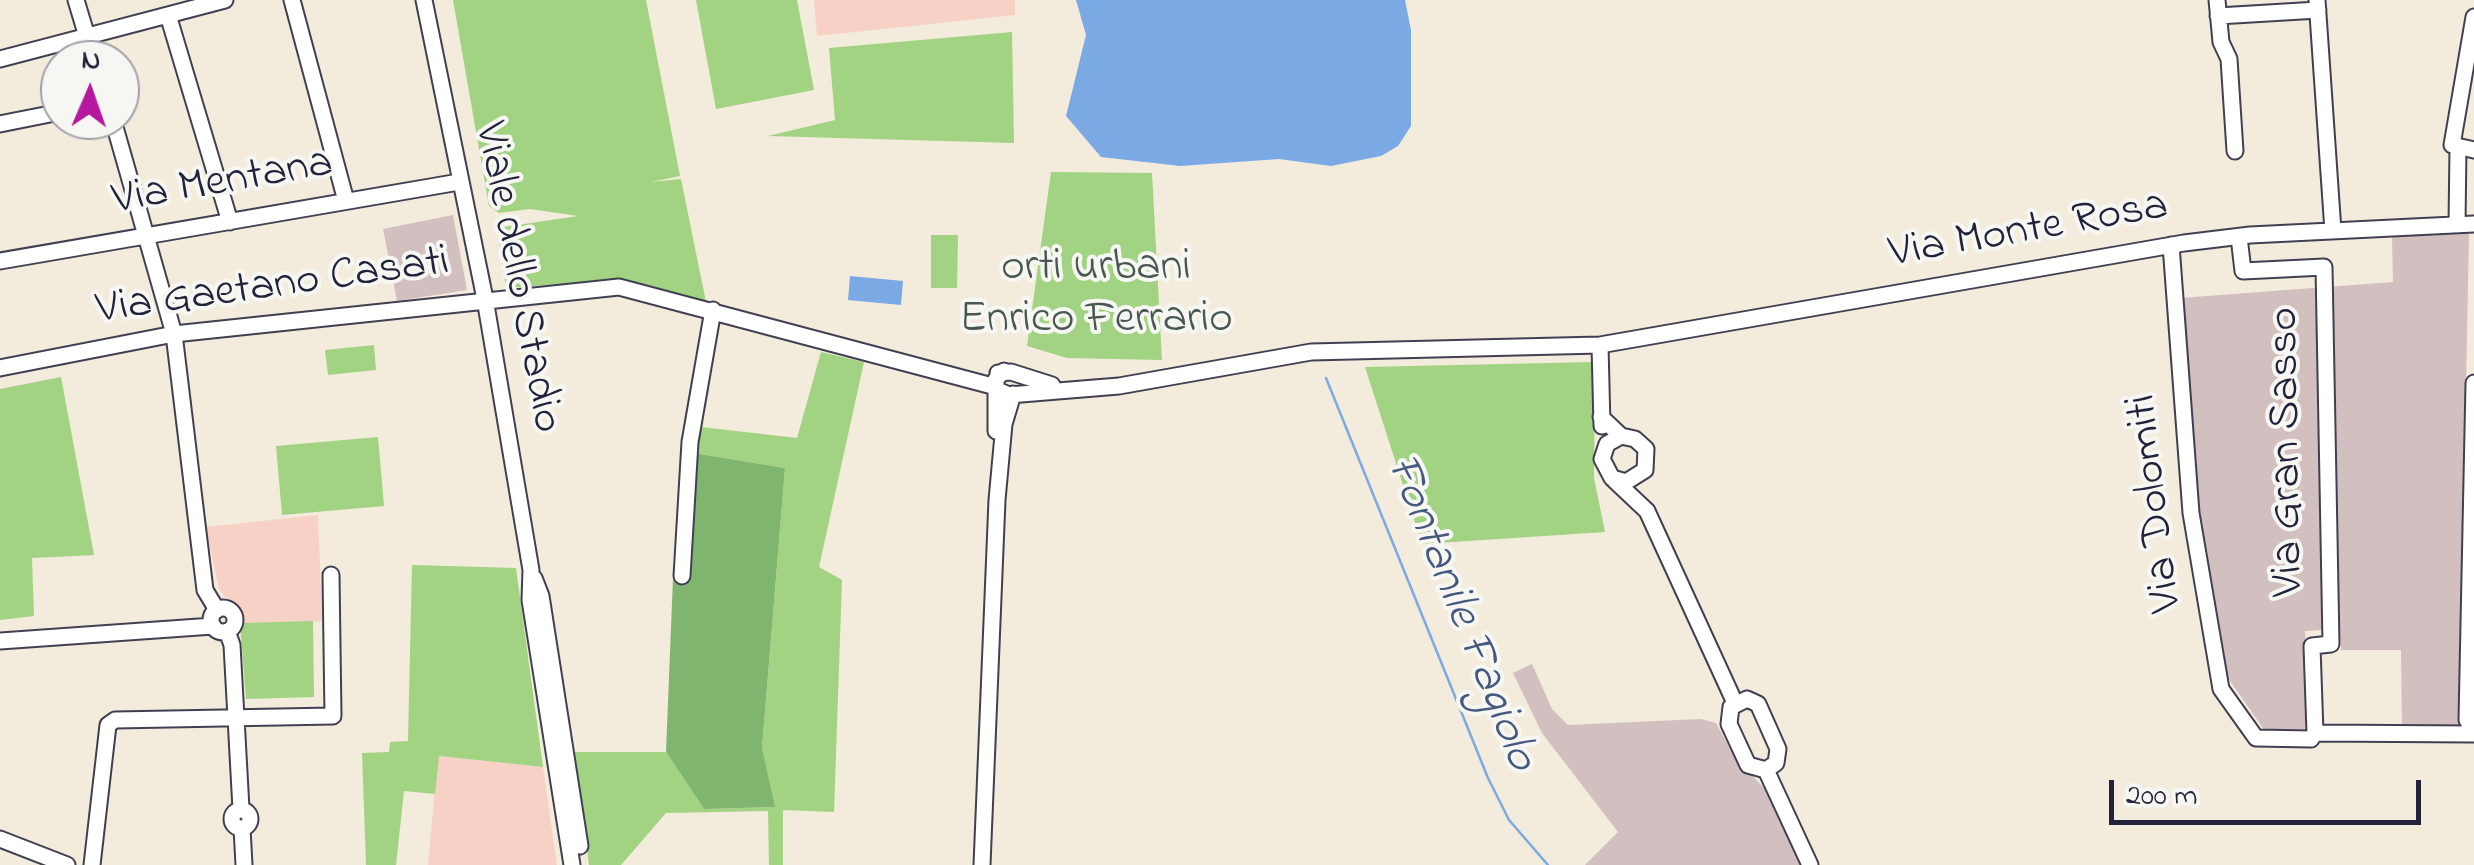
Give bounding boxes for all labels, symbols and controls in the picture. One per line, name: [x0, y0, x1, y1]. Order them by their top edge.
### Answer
north arrow: [40, 40, 140, 140]
text: N: [81, 41, 101, 82]
street label: Viale dello Stadio: [458, 118, 572, 438]
street label: Via Mentana: [109, 139, 337, 231]
street label: Via Monte Rosa: [1885, 182, 2173, 284]
street label: Via Gaetano Casati: [93, 238, 453, 340]
park label: orti urbani Enrico Ferrario: [959, 244, 1233, 350]
street label: Via Gran Sasso: [2260, 307, 2320, 597]
street label: Via Dolomiti: [2118, 391, 2198, 615]
water label: Fontanile Fagiolo: [1369, 448, 1547, 780]
scale bar: [2114, 760, 2426, 822]
text: 200 m: [2126, 775, 2198, 819]

